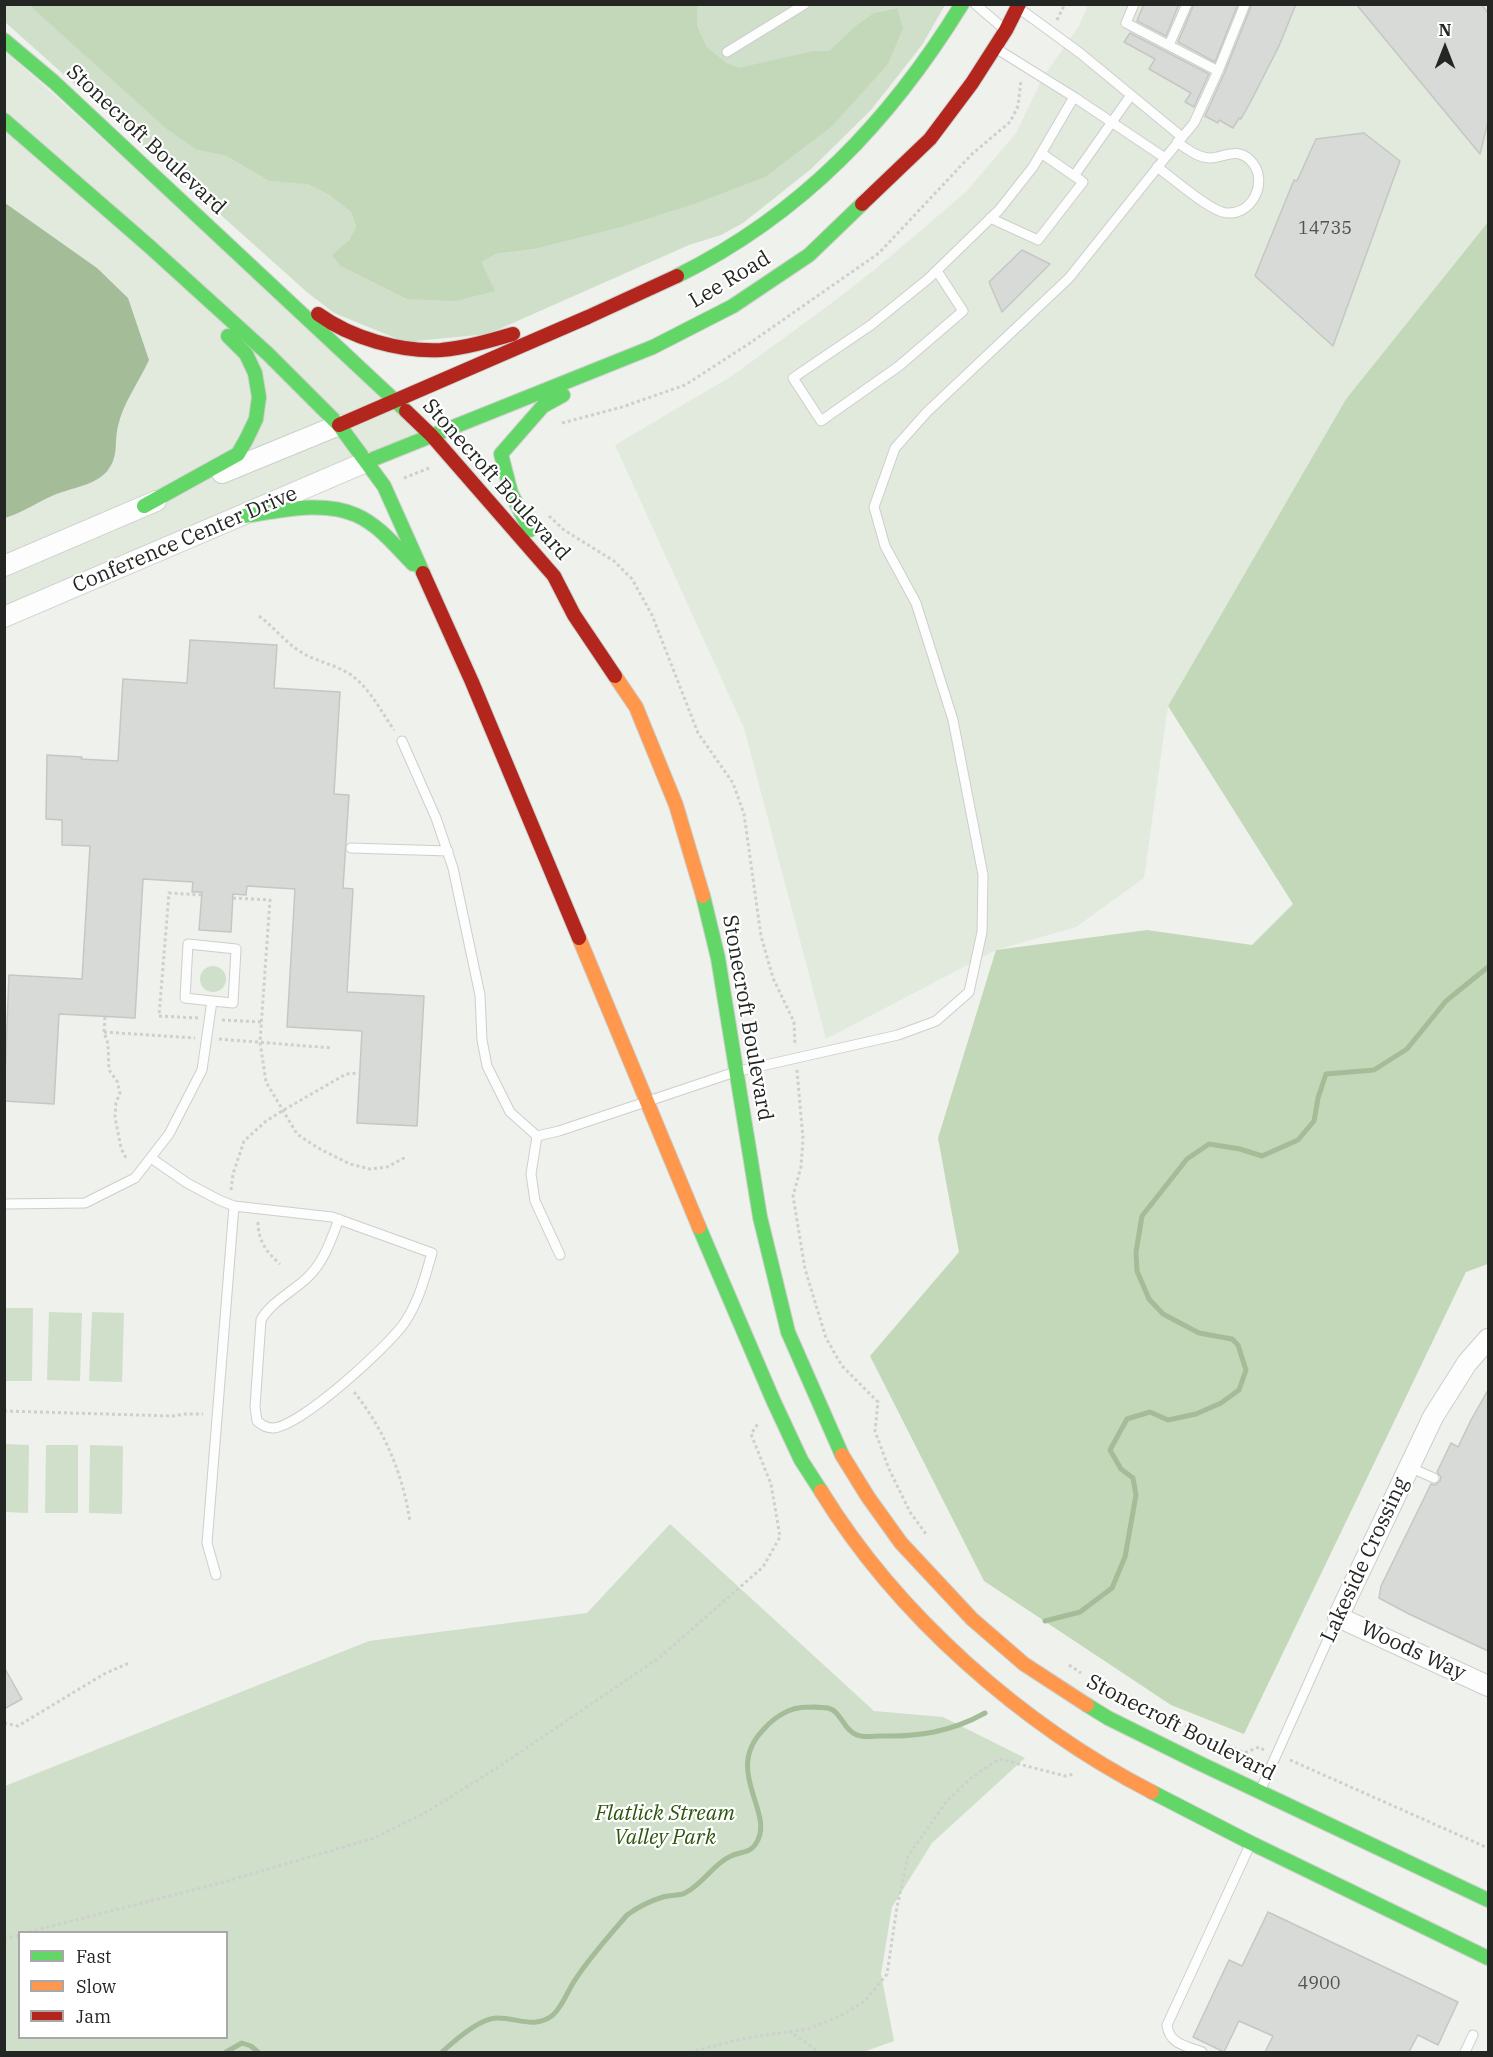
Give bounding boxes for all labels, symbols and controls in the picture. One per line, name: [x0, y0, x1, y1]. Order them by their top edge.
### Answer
north arrow: [1415, 18, 1475, 78]
text: N: [1439, 20, 1451, 40]
street label: Stonecroft Boulevard: [61, 60, 231, 220]
house number: 14735: [1298, 218, 1352, 240]
street label: Lee Road: [685, 246, 775, 314]
street label: Stonecroft Boulevard: [417, 394, 575, 566]
street label: Conference Center Drive: [69, 481, 301, 599]
street label: Stonecroft Boulevard: [716, 913, 778, 1123]
street label: Lakeside Crossing: [1316, 1473, 1414, 1647]
street label: Woods Way: [1357, 1616, 1469, 1686]
street label: Stonecroft Boulevard: [1082, 1669, 1280, 1787]
park label: Flatlick Stream Valley Park: [595, 1801, 735, 1851]
legend: [18, 1931, 228, 2039]
text: Fast: [76, 1945, 111, 1968]
house number: 4900: [1297, 1973, 1341, 1995]
text: Slow: [76, 1975, 116, 1998]
text: Jam: [76, 2005, 111, 2028]

